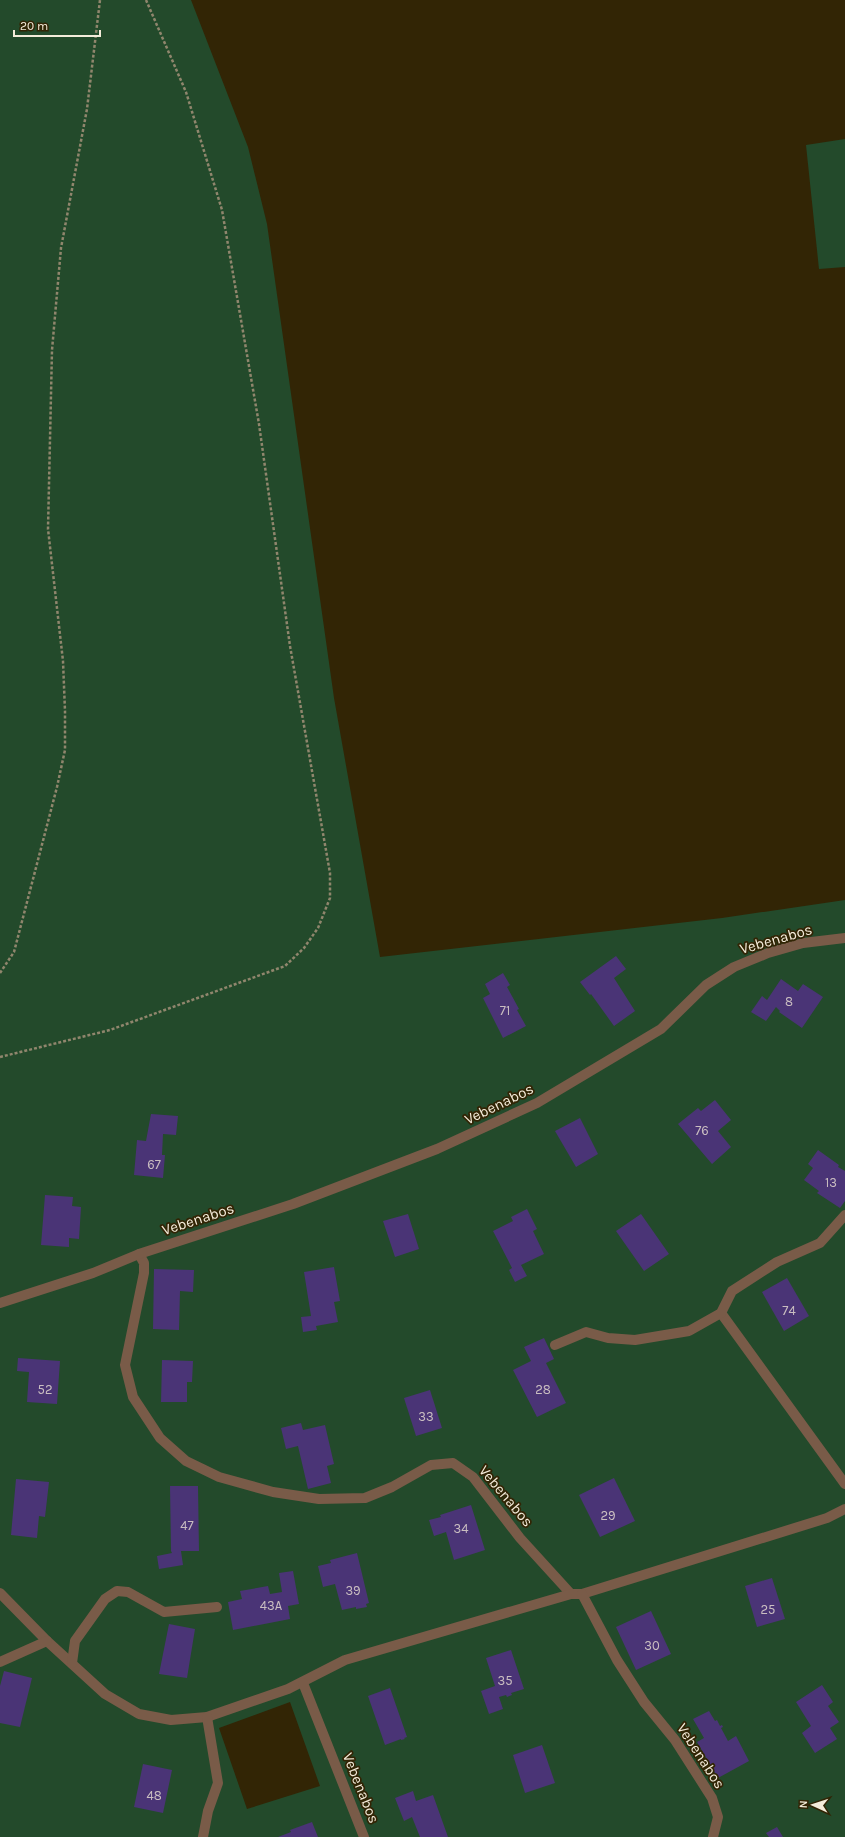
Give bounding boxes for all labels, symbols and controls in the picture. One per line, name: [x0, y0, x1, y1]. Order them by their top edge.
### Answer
scale bar: [14, 12, 100, 38]
text: 20 m: [20, 19, 48, 33]
street label: Vebenabos: [738, 920, 814, 958]
house number: 8: [785, 994, 793, 1009]
house number: 71: [500, 1003, 510, 1018]
street label: Vebenabos: [462, 1080, 536, 1128]
house number: 76: [695, 1123, 709, 1138]
house number: 67: [147, 1157, 161, 1172]
house number: 13: [825, 1175, 837, 1190]
street label: Vebenabos: [160, 1199, 236, 1239]
house number: 74: [782, 1303, 796, 1318]
house number: 52: [38, 1382, 52, 1397]
house number: 28: [535, 1382, 551, 1397]
house number: 33: [418, 1409, 434, 1424]
street label: Vebenabos: [475, 1462, 537, 1530]
house number: 29: [600, 1508, 616, 1523]
house number: 47: [180, 1518, 194, 1533]
house number: 34: [454, 1521, 468, 1536]
house number: 39: [345, 1583, 361, 1598]
house number: 43A: [260, 1598, 283, 1613]
house number: 25: [761, 1602, 775, 1617]
house number: 30: [644, 1638, 660, 1653]
house number: 35: [497, 1673, 513, 1688]
street label: Vebenabos: [673, 1720, 729, 1792]
street label: Vebenabos: [339, 1750, 383, 1826]
north arrow: [793, 1785, 833, 1825]
house number: 48: [146, 1788, 162, 1803]
text: N: [797, 1800, 810, 1809]

